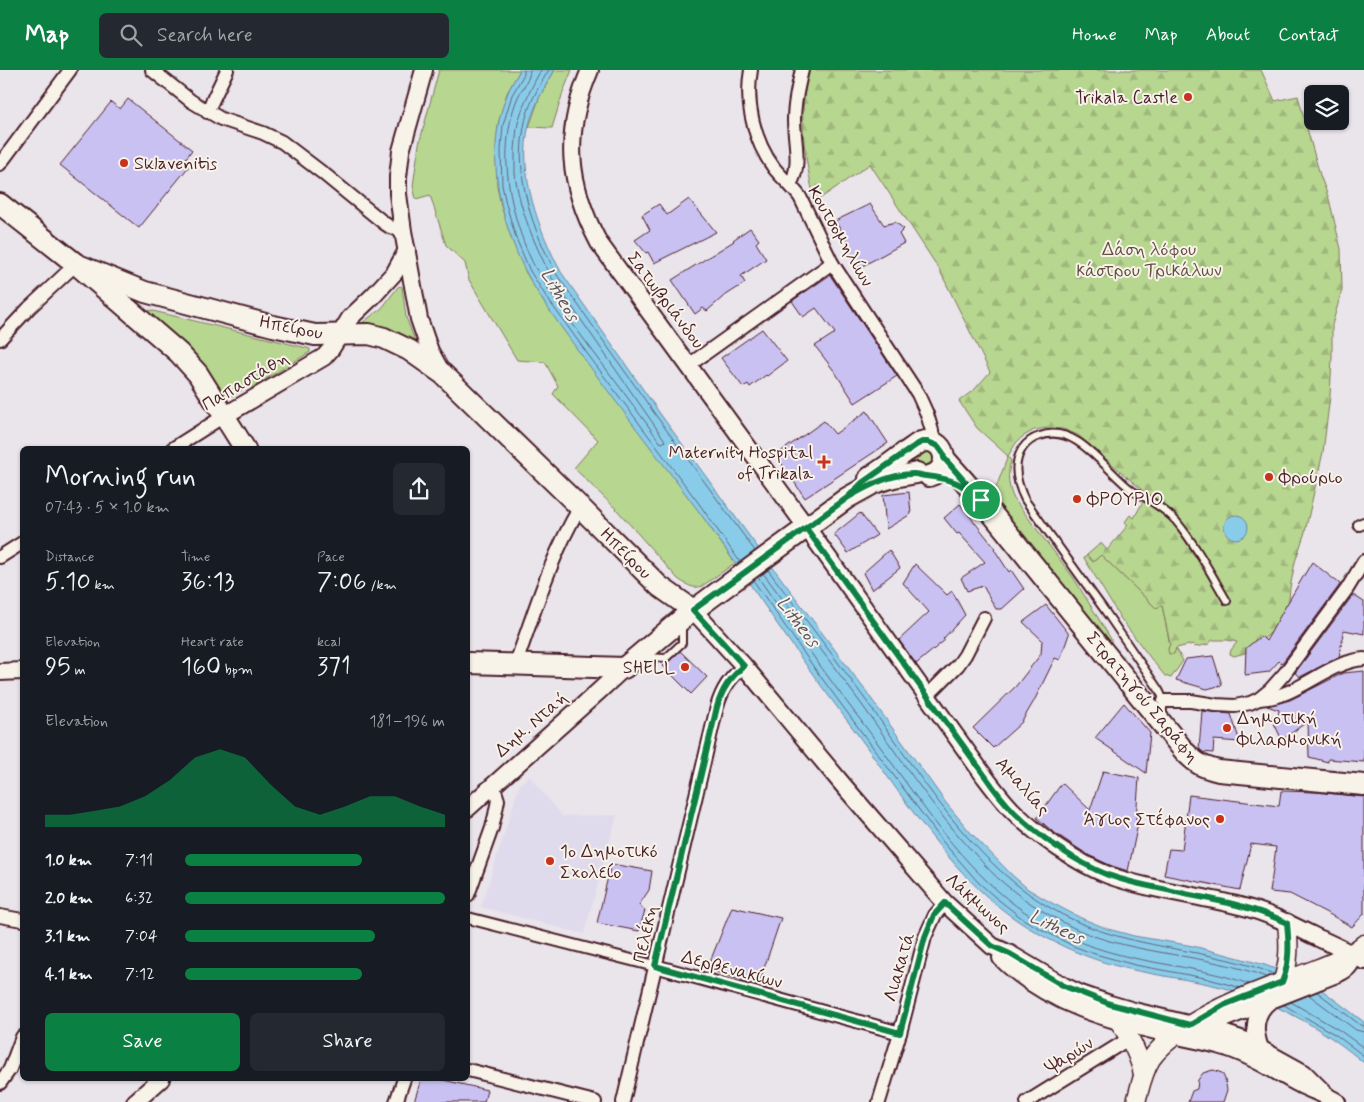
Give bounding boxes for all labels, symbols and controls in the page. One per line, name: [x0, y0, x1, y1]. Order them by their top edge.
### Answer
search box: [99, 13, 449, 58]
text: Map: [25, 20, 69, 51]
icon: search: [117, 21, 145, 49]
text: Search here: [157, 23, 253, 48]
text: Home: [1072, 23, 1117, 47]
text: Map: [1145, 23, 1178, 47]
text: About: [1206, 23, 1250, 47]
text: Contact: [1278, 23, 1339, 47]
map controls: [1304, 85, 1349, 130]
button: layers: [1304, 85, 1349, 130]
place label: Trikala Castle: [1075, 86, 1178, 110]
marker: Trikala Castle: [1182, 91, 1194, 103]
place label: Sklavenitis: [134, 152, 217, 176]
marker: Sklavenitis: [118, 157, 130, 169]
street label: Κουτσομηλίων: [802, 182, 879, 291]
park label: Δάση λόφου κάστρου Τρικάλων: [1076, 238, 1222, 283]
street label: Σατωβριάνδου: [621, 247, 709, 354]
water label: Litheos: [535, 264, 586, 327]
street label: Ηπείρου: [257, 310, 325, 346]
street label: Παπαστάθη: [198, 347, 293, 417]
place label: Maternity Hospital of Trikala: [669, 441, 813, 486]
marker: Maternity Hospital of Trikala: [817, 455, 831, 469]
text: Morning run: [45, 459, 196, 496]
button: share: [393, 463, 445, 515]
place label: Φρούριο: [1278, 466, 1343, 490]
marker: Φρούριο: [1263, 471, 1275, 483]
pin: [960, 479, 1002, 521]
icon: arrive: [967, 486, 995, 514]
place label: ΦΡΟΥΡΙΟ: [1086, 488, 1164, 512]
marker: ΦΡΟΥΡΙΟ: [1071, 493, 1083, 505]
text: 07:43 · 5 × 1.0 km: [45, 497, 170, 518]
street label: Ηπείρου: [594, 522, 657, 585]
text: Distance: [45, 548, 94, 566]
text: Time: [181, 548, 210, 566]
text: Pace: [317, 548, 345, 566]
text: 5.10: [45, 566, 91, 599]
text: 36:13: [181, 566, 235, 599]
text: 7:06: [317, 566, 367, 599]
text: km: [91, 576, 115, 594]
text: /km: [367, 576, 397, 594]
water label: Litheos: [771, 591, 826, 654]
street label: Στρατηγού Σαράφη: [1080, 627, 1204, 768]
text: Elevation: [45, 633, 100, 651]
text: Heart rate: [181, 633, 244, 651]
text: kcal: [317, 633, 341, 651]
text: 95: [45, 651, 71, 684]
text: 160: [181, 651, 221, 684]
text: 371: [317, 651, 351, 684]
place label: SHELL: [623, 656, 675, 680]
text: m: [71, 661, 86, 679]
text: bpm: [221, 661, 253, 679]
marker: SHELL: [679, 661, 691, 673]
street label: Δημ. Νταή: [490, 686, 573, 763]
place label: Δημοτική Φιλαρμονική: [1236, 707, 1342, 752]
text: Elevation: [45, 711, 108, 732]
text: 181–196 m: [369, 711, 445, 732]
marker: Δημοτική Φιλαρμονική: [1221, 722, 1233, 734]
street label: Αμαλίας: [990, 752, 1055, 821]
place label: Άγιος Στέφανος: [1083, 807, 1210, 832]
marker: Άγιος Στέφανος: [1214, 813, 1226, 825]
place label: 1ο Δημοτικό Σχολείο: [560, 840, 658, 885]
text: 1.0 km: [45, 850, 92, 871]
text: 7:11: [125, 850, 153, 871]
marker: 1ο Δημοτικό Σχολείο: [544, 855, 556, 867]
street label: Λάκμωνος: [940, 868, 1015, 939]
text: 2.0 km: [45, 888, 93, 909]
text: 6:32: [125, 888, 153, 909]
street label: Πελέκη: [627, 903, 664, 966]
water label: Litheos: [1025, 904, 1089, 952]
text: 3.1 km: [45, 926, 90, 947]
text: 7:04: [125, 926, 158, 947]
street label: Λιακατά: [879, 930, 921, 1005]
street label: Δερβενακίων: [679, 945, 785, 995]
text: 4.1 km: [45, 964, 92, 985]
text: 7:12: [125, 964, 155, 985]
button: Save: [45, 1013, 240, 1071]
button: Share: [250, 1013, 445, 1071]
street label: Ψαρών: [1040, 1032, 1098, 1080]

